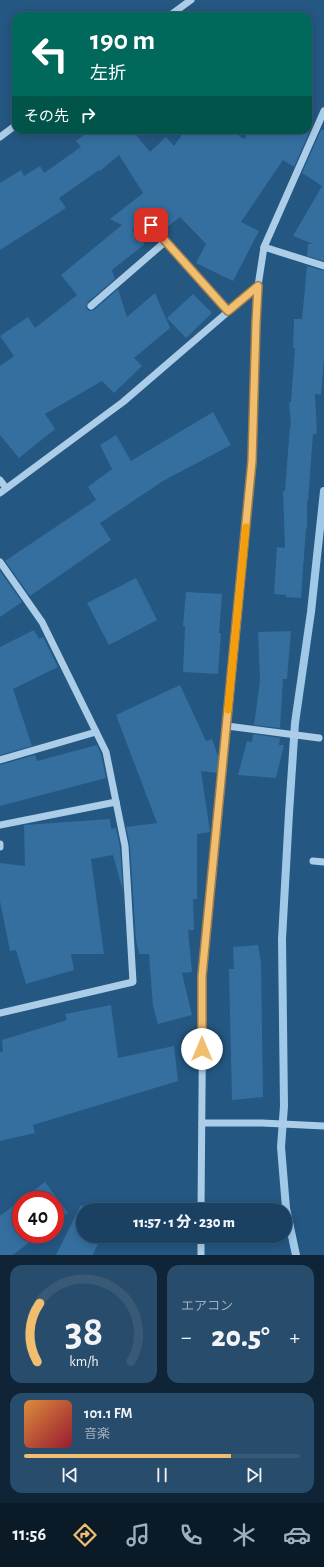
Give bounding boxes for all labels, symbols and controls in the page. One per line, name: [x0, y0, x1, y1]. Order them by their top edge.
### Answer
text: 190 m: [90, 27, 155, 55]
icon: left: [24, 28, 76, 80]
text: 左折: [90, 65, 126, 83]
icon: right: [77, 104, 99, 126]
text: その先: [24, 109, 69, 124]
pin: [134, 208, 168, 242]
icon: arrive: [140, 214, 162, 236]
position arrow: [181, 1028, 223, 1070]
speed limit sign: 40: [12, 1191, 64, 1243]
text: 11:57 · 1 分 · 230 m: [133, 1215, 235, 1230]
text: エアコン: [181, 1300, 233, 1313]
text: 38: [64, 1312, 103, 1353]
text: 20.5°: [211, 1322, 270, 1352]
text: −: [181, 1326, 192, 1348]
text: +: [289, 1326, 300, 1348]
text: km/h: [69, 1355, 98, 1369]
text: 101.1 FM: [84, 1406, 132, 1421]
text: 音楽: [84, 1428, 110, 1441]
icon: previous: [59, 1464, 81, 1486]
icon: pause: [151, 1464, 173, 1486]
icon: next: [243, 1464, 265, 1486]
icon: directions: [71, 1521, 99, 1549]
icon: music: [124, 1521, 152, 1549]
icon: phone: [177, 1521, 205, 1549]
icon: climate: [230, 1521, 258, 1549]
icon: car: [283, 1521, 311, 1549]
text: 11:56: [13, 1526, 46, 1544]

